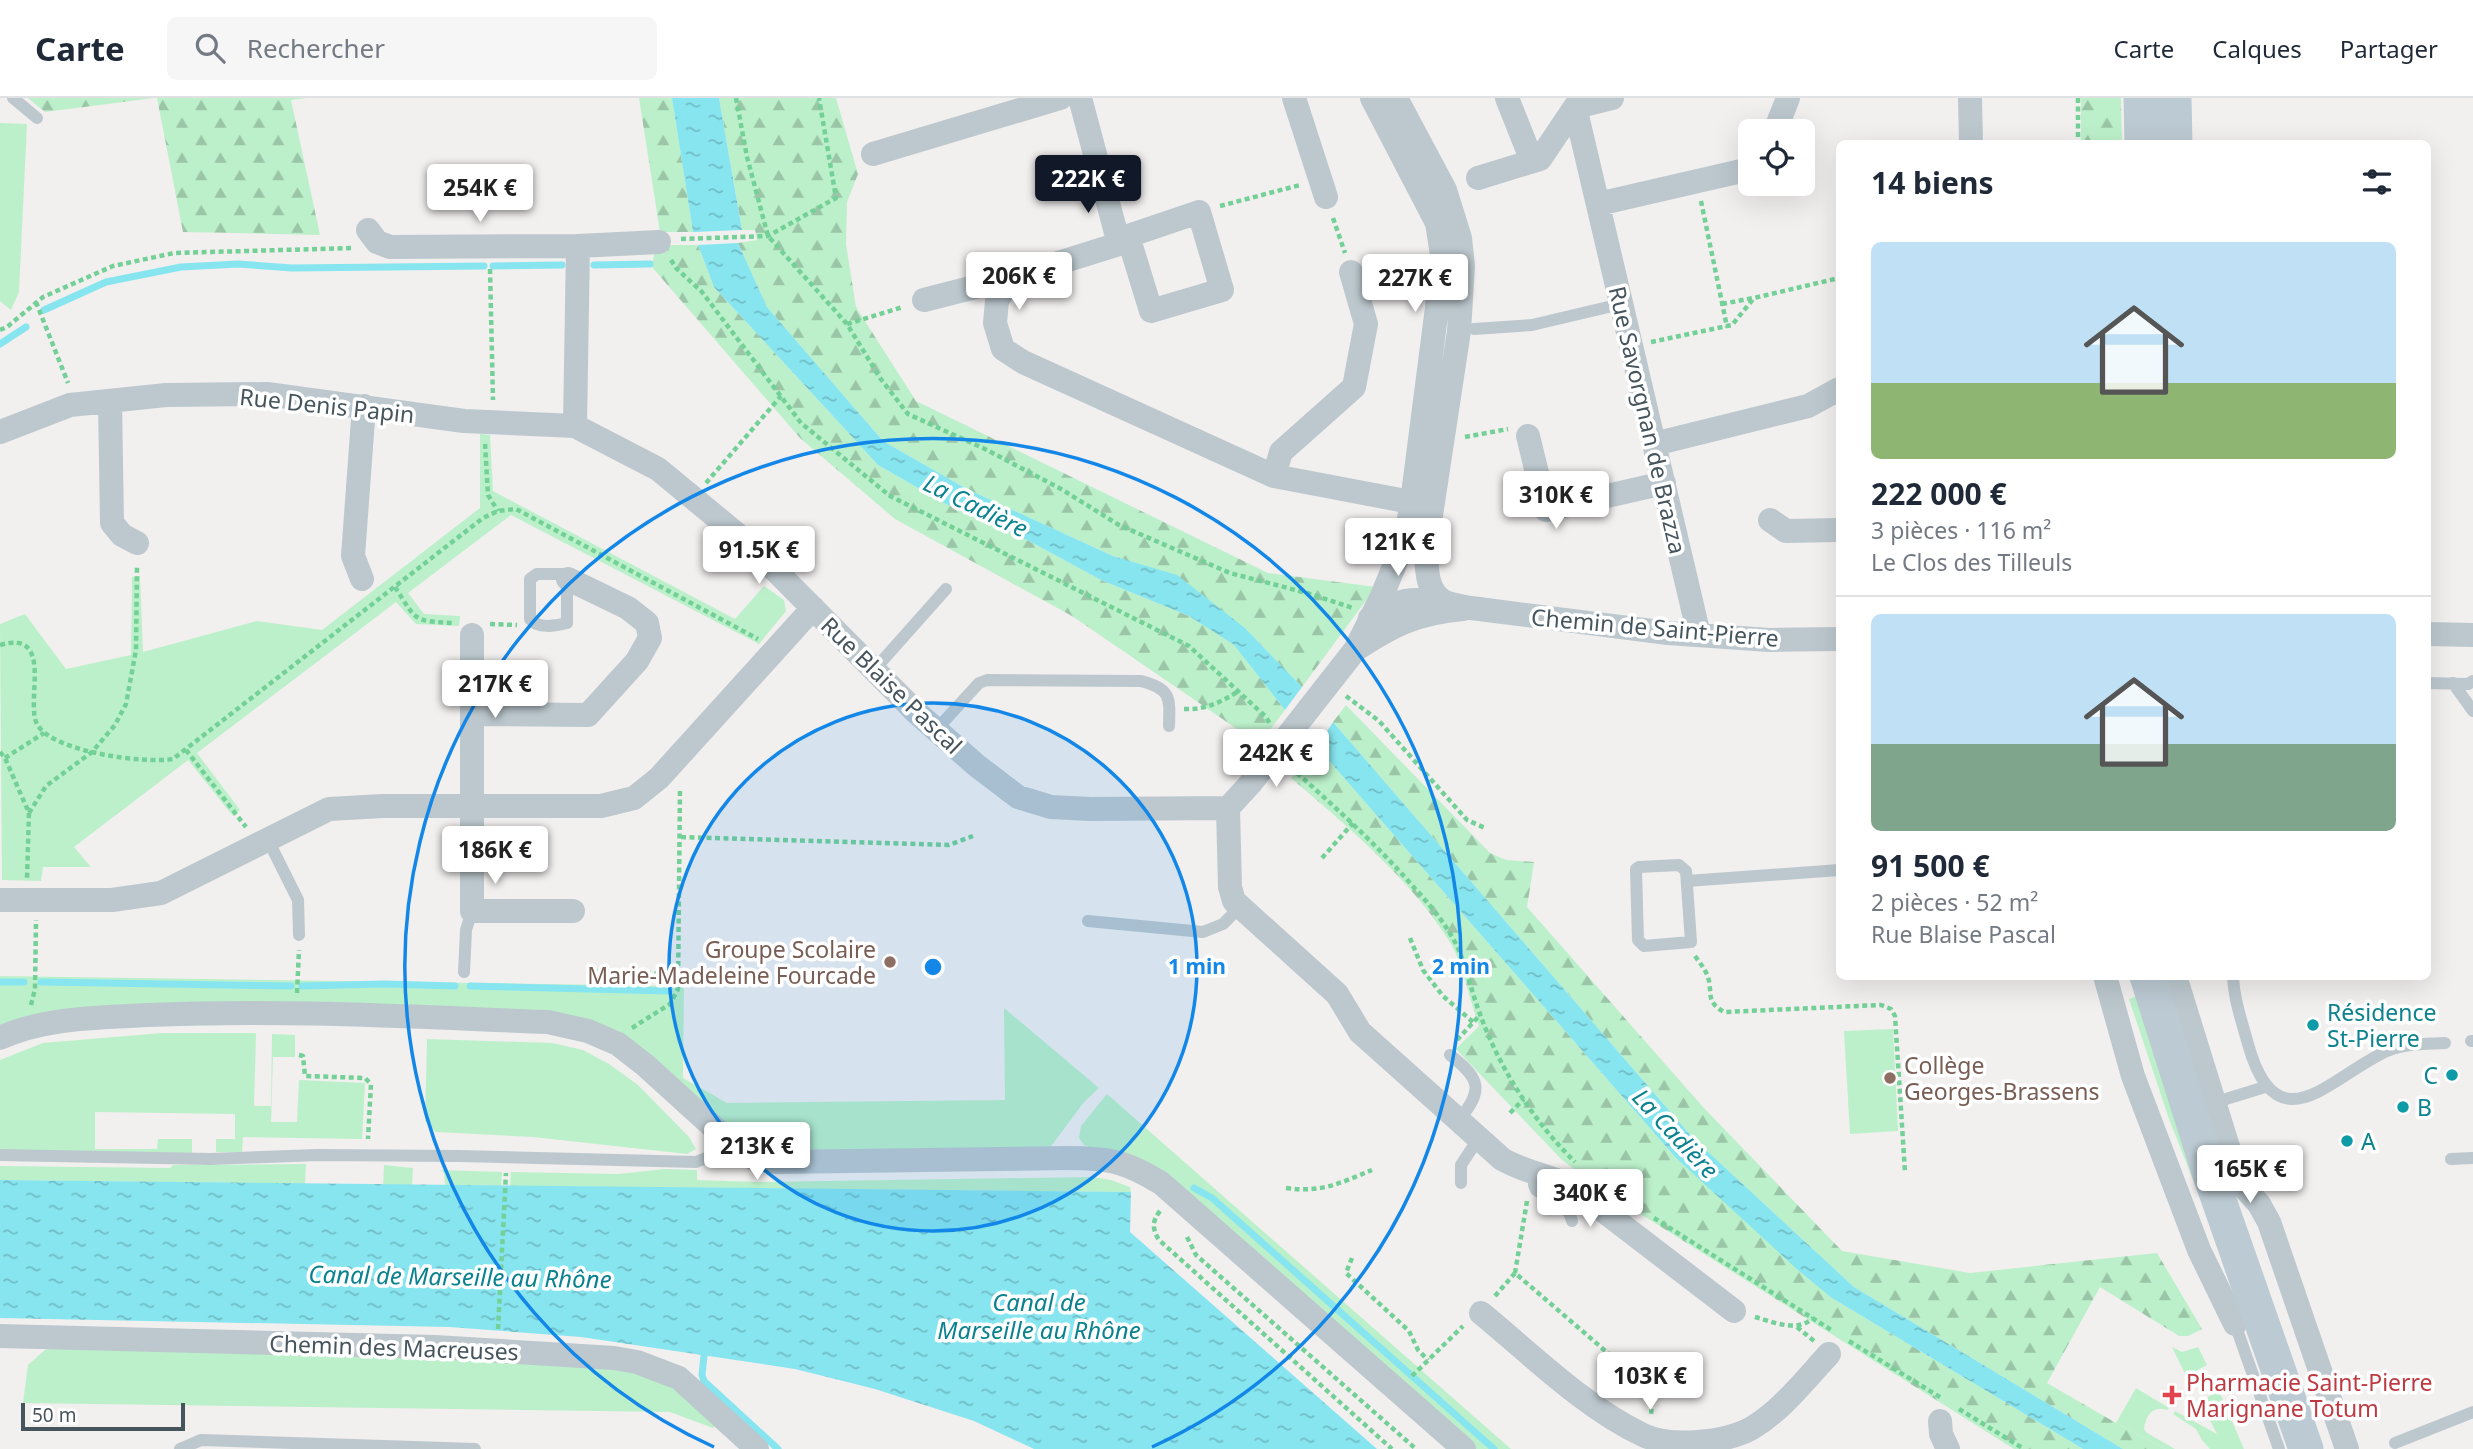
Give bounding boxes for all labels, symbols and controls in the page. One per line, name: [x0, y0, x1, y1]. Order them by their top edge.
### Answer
search box: [167, 17, 657, 80]
text: Carte: [35, 26, 125, 71]
icon: search: [191, 29, 229, 67]
text: Rechercher: [247, 30, 385, 66]
text: Carte: [2114, 32, 2174, 65]
text: Calques: [2212, 32, 2302, 65]
text: Partager: [2340, 32, 2438, 65]
map controls: [1738, 119, 1815, 196]
button: locate: [1738, 119, 1815, 196]
pin: 222K €: [1031, 156, 1145, 215]
text: 222K €: [1051, 162, 1125, 194]
text: 14 biens: [1871, 162, 1994, 203]
icon: filters: [2358, 163, 2396, 201]
pin: 254K €: [423, 164, 537, 224]
text: 254K €: [443, 171, 517, 203]
pin: 206K €: [962, 252, 1076, 312]
pin: 227K €: [1358, 254, 1472, 314]
text: 206K €: [982, 259, 1056, 291]
text: 227K €: [1378, 261, 1452, 293]
street label: Rue Savorgnan de Brazza: [1602, 283, 1694, 557]
icon: home: [2071, 287, 2197, 413]
street label: Rue Denis Papin: [238, 380, 416, 430]
water label: La Cadière: [918, 466, 1034, 544]
pin: 310K €: [1499, 472, 1613, 531]
text: 222 000 €: [1871, 473, 2007, 514]
text: 310K €: [1519, 478, 1593, 510]
text: 3 pièces · 116 m²: [1871, 514, 2051, 546]
pin: 121K €: [1341, 518, 1455, 578]
text: 121K €: [1361, 525, 1435, 557]
pin: 91.5K €: [694, 526, 824, 586]
text: 91.5K €: [719, 533, 799, 565]
text: Le Clos des Tilleuls: [1871, 546, 2072, 578]
street label: Chemin de Saint-Pierre: [1530, 600, 1780, 654]
street label: Rue Blaise Pascal: [814, 609, 970, 761]
icon: home: [2071, 659, 2197, 785]
pin: 217K €: [438, 660, 552, 720]
text: 217K €: [458, 667, 532, 699]
pin: 242K €: [1219, 730, 1333, 789]
text: 242K €: [1239, 736, 1313, 768]
pin: 186K €: [438, 826, 552, 886]
text: 186K €: [458, 833, 532, 865]
text: 91 500 €: [1871, 845, 1990, 886]
text: 2 pièces · 52 m²: [1871, 886, 2038, 918]
text: Rue Blaise Pascal: [1871, 918, 2056, 950]
place label: Groupe Scolaire Marie-Madeleine Fourcade: [587, 933, 876, 991]
text: 1 min: [1168, 952, 1226, 980]
text: 2 min: [1432, 952, 1490, 980]
marker: Groupe Scolaire Marie-Madeleine Fourcade: [882, 954, 898, 970]
centre of rings: [921, 955, 945, 979]
place label: Résidence St-Pierre: [2327, 996, 2437, 1054]
marker: Résidence St-Pierre: [2305, 1017, 2321, 1033]
place label: Collège Georges-Brassens: [1904, 1049, 2100, 1107]
place label: C: [2423, 1059, 2438, 1091]
marker: C: [2444, 1067, 2460, 1083]
marker: Collège Georges-Brassens: [1882, 1070, 1898, 1086]
water label: La Cadière: [1626, 1081, 1726, 1185]
place label: B: [2417, 1091, 2432, 1123]
marker: B: [2395, 1099, 2411, 1115]
pin: 213K €: [700, 1122, 814, 1182]
place label: A: [2361, 1125, 2376, 1157]
text: 213K €: [720, 1129, 794, 1161]
marker: A: [2339, 1133, 2355, 1149]
pin: 165K €: [2193, 1146, 2307, 1205]
text: 165K €: [2213, 1152, 2287, 1184]
pin: 340K €: [1533, 1170, 1647, 1229]
text: 340K €: [1553, 1176, 1627, 1208]
water label: Canal de Marseille au Rhône: [308, 1257, 612, 1295]
water label: Canal de Marseille au Rhône: [937, 1285, 1141, 1346]
street label: Chemin des Macreuses: [269, 1327, 519, 1367]
pin: 103K €: [1593, 1352, 1707, 1412]
text: 103K €: [1613, 1359, 1687, 1391]
place label: Pharmacie Saint-Pierre Marignane Totum: [2186, 1366, 2433, 1424]
marker: Pharmacie Saint-Pierre Marignane Totum: [2164, 1387, 2180, 1403]
scale bar: [21, 1400, 186, 1432]
text: 50 m: [32, 1402, 76, 1428]

